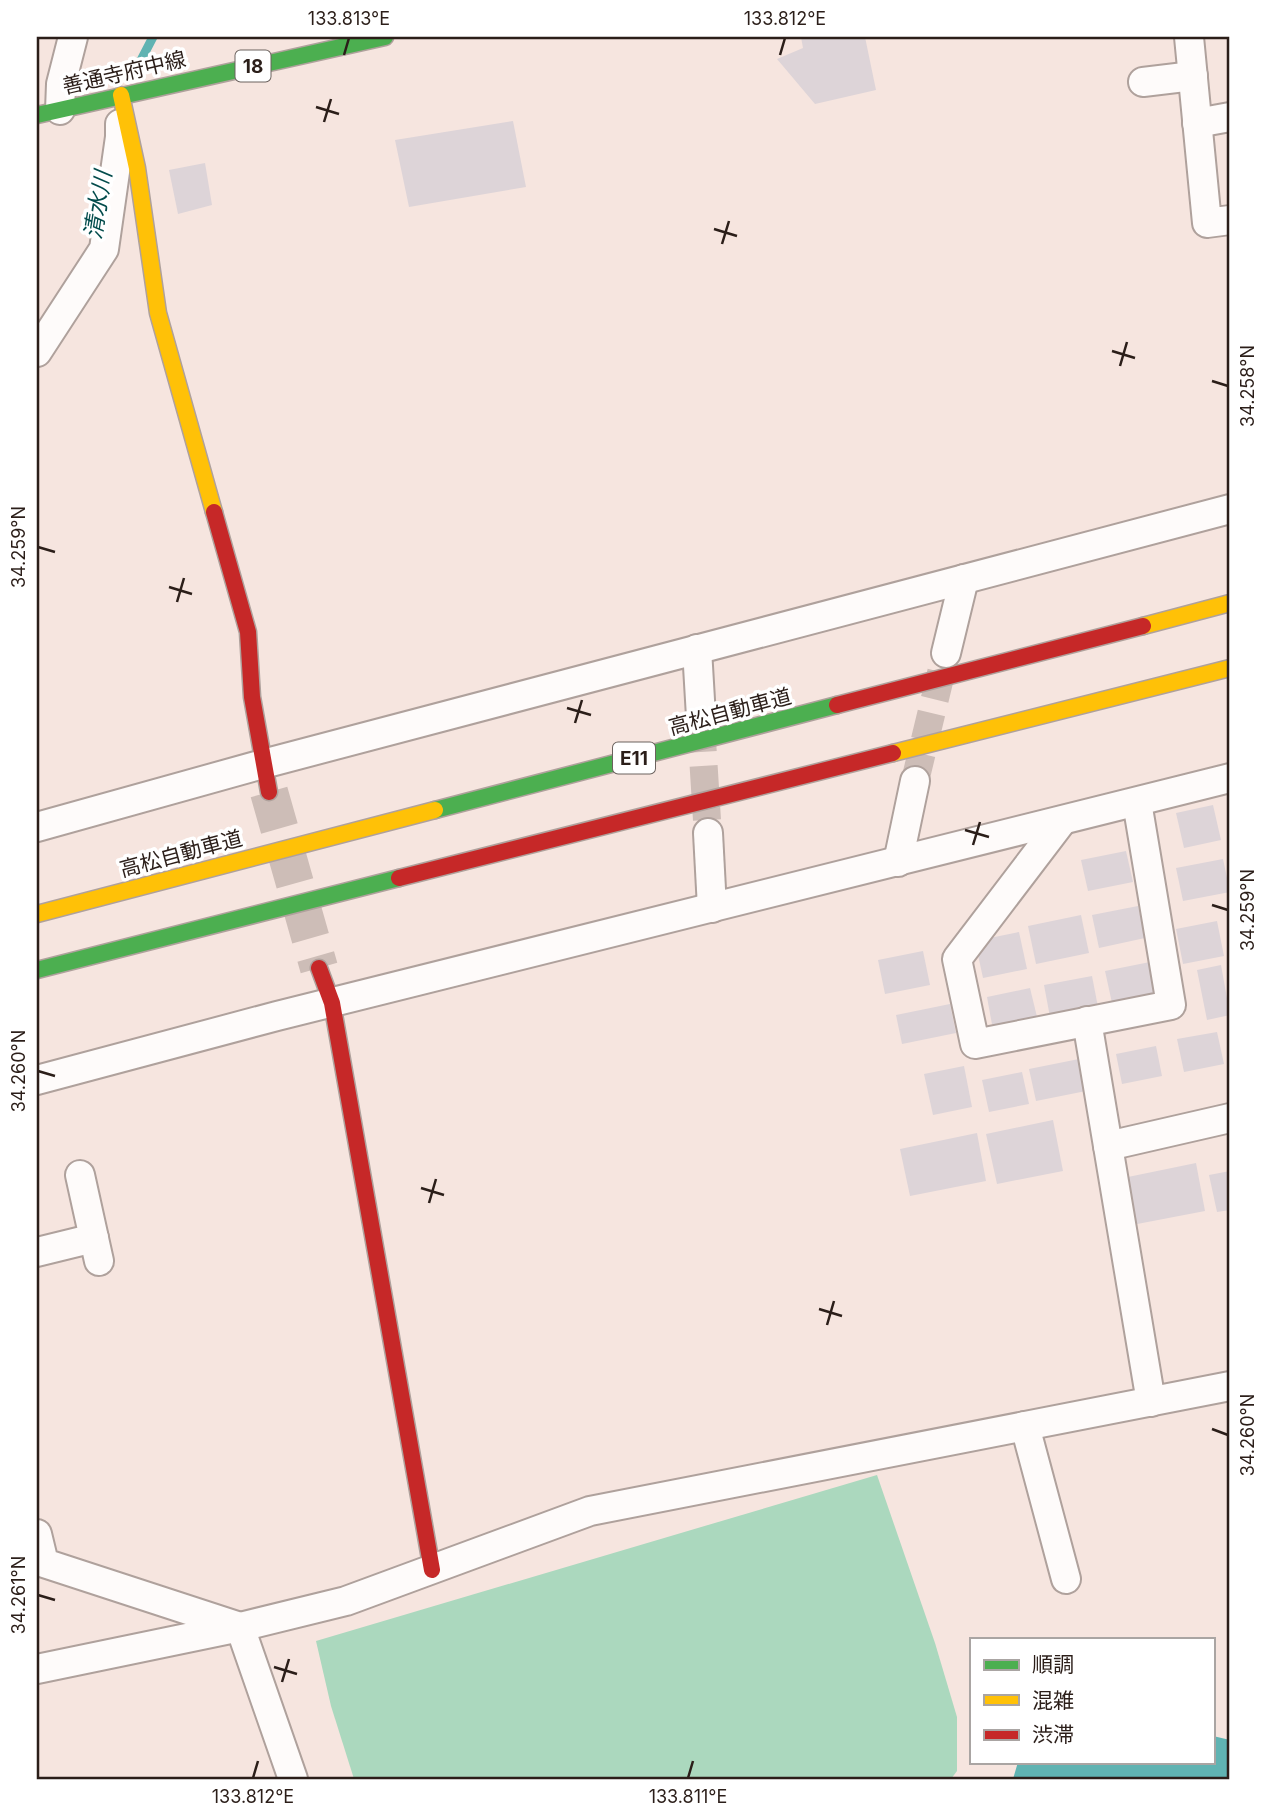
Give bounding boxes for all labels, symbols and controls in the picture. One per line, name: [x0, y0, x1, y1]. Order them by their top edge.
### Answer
text: 133.813°E: [308, 8, 390, 29]
text: 133.812°E: [744, 8, 826, 29]
street label: 善通寺府中線: [60, 46, 188, 99]
road number: 18: [236, 50, 270, 82]
water label: 清水川: [79, 166, 118, 241]
text: 34.258°N: [1237, 345, 1258, 427]
text: 34.259°N: [8, 506, 29, 588]
street label: 高松自動車道: [666, 683, 794, 740]
road number: E11: [613, 743, 655, 774]
street label: 高松自動車道: [117, 825, 245, 882]
text: 34.259°N: [1237, 869, 1258, 951]
text: 34.260°N: [8, 1030, 29, 1112]
text: 34.260°N: [1237, 1394, 1258, 1476]
text: 34.261°N: [8, 1556, 29, 1634]
legend: [970, 1638, 1214, 1764]
text: 順調: [1032, 1652, 1074, 1677]
text: 混雑: [1032, 1688, 1074, 1713]
text: 渋滞: [1032, 1722, 1074, 1747]
text: 133.812°E: [212, 1786, 294, 1807]
text: 133.811°E: [649, 1786, 727, 1807]

